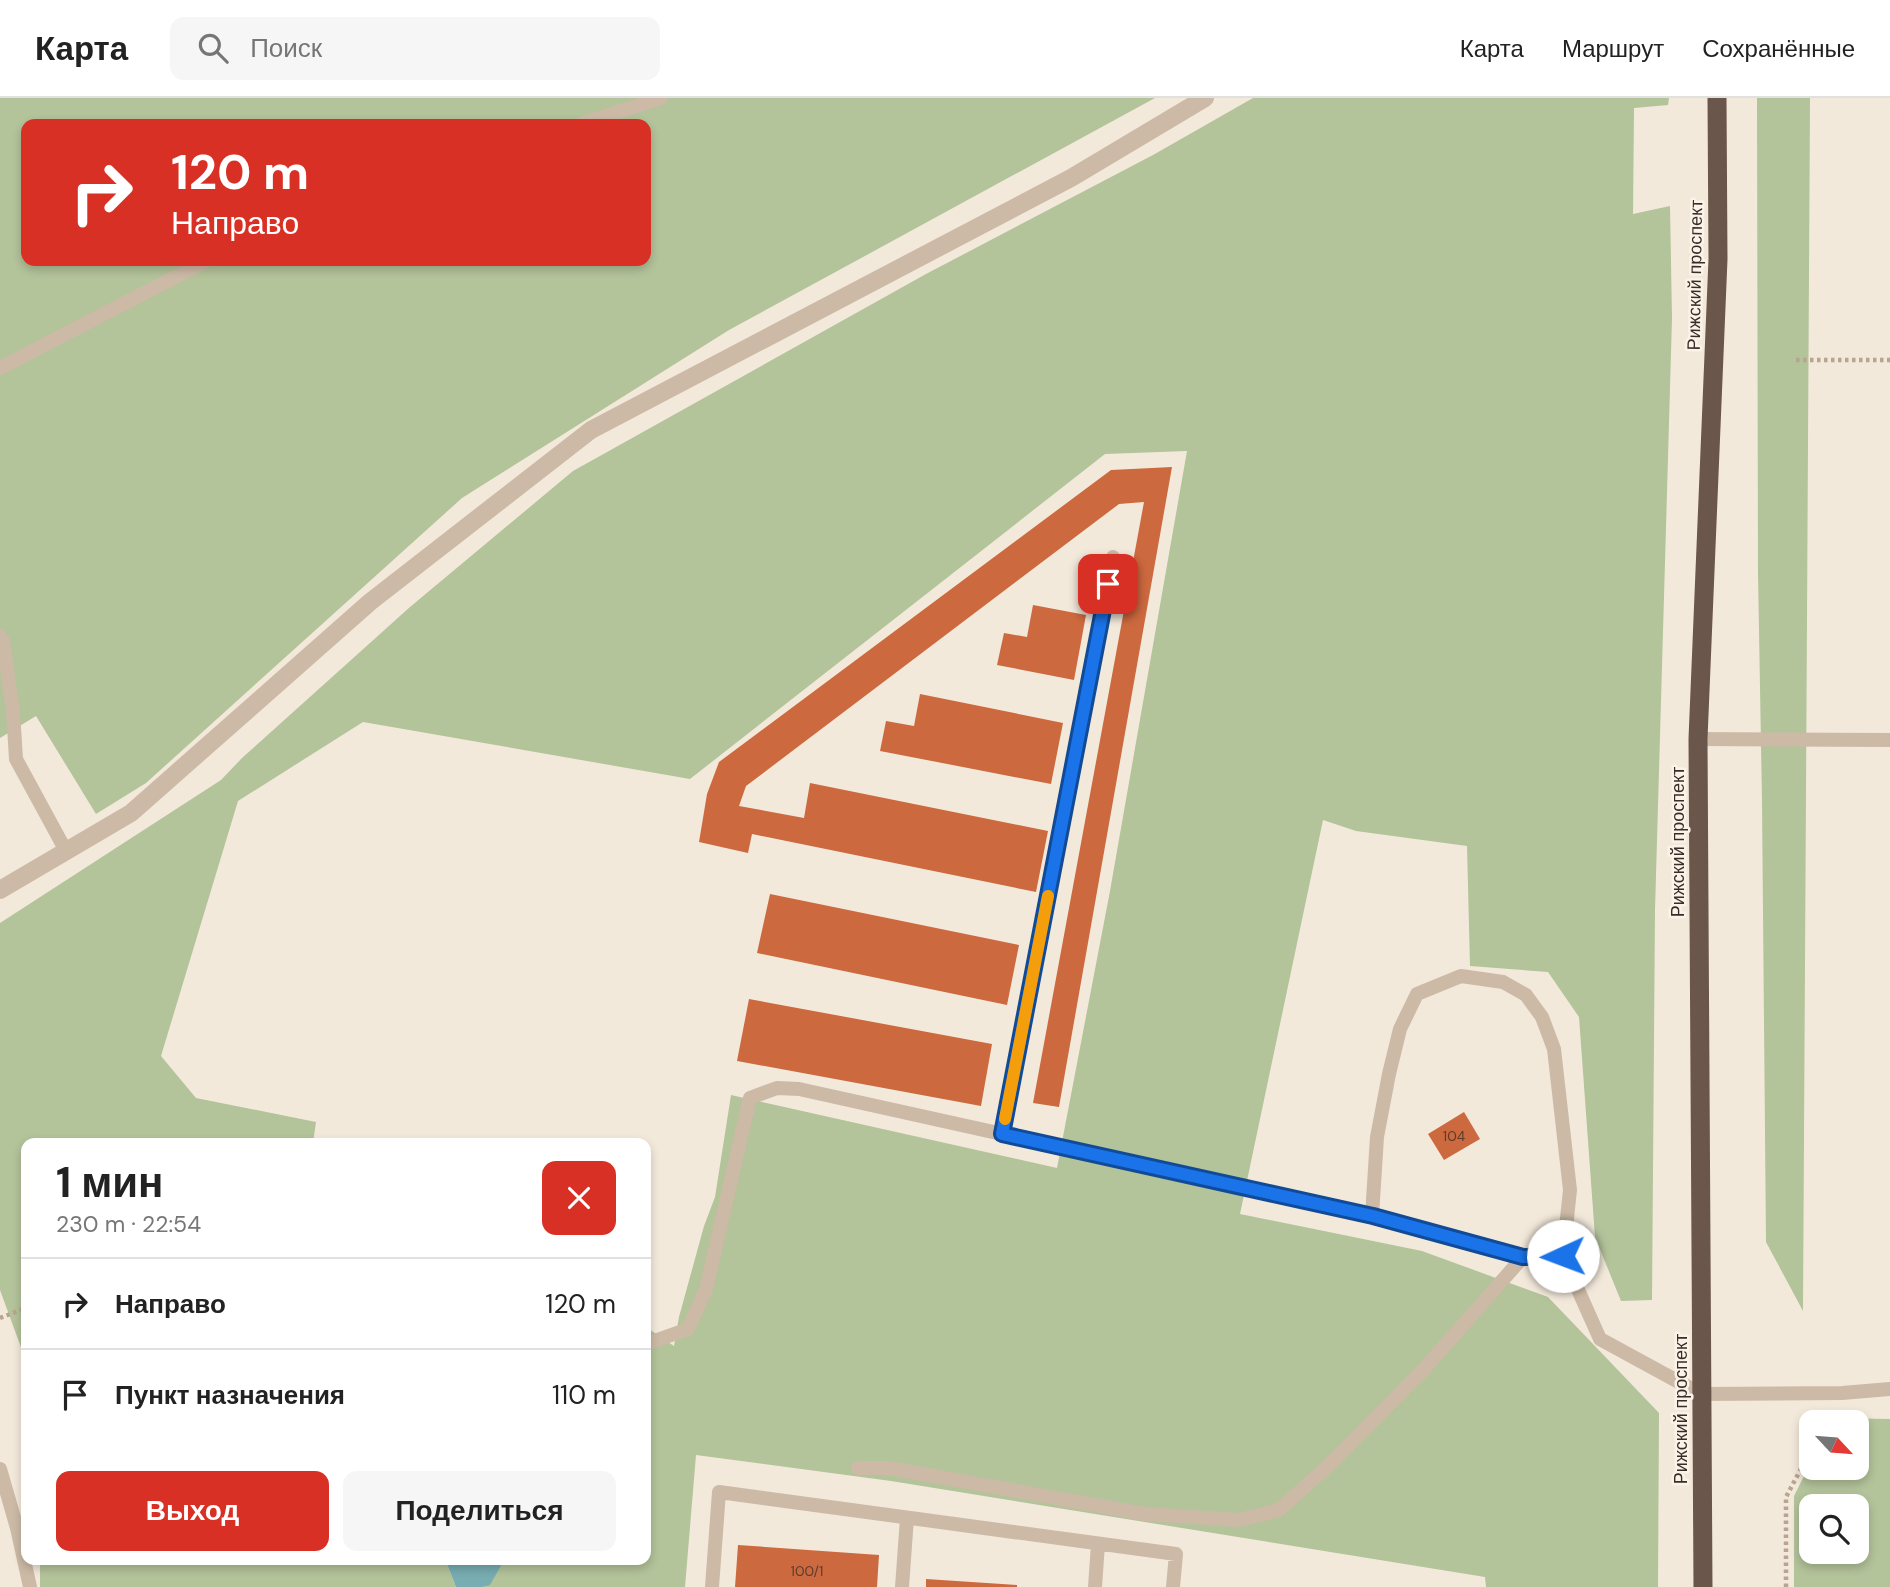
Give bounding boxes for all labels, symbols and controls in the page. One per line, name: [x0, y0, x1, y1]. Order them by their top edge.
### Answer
search box: [170, 17, 660, 80]
text: Карта: [35, 27, 128, 70]
icon: search: [194, 29, 232, 67]
text: Поиск: [250, 31, 322, 65]
text: Карта: [1460, 33, 1524, 64]
text: Маршрут: [1562, 33, 1664, 64]
text: Сохранённые: [1702, 33, 1855, 64]
text: 120 m: [171, 140, 309, 204]
icon: right: [56, 147, 147, 238]
street label: Рижский проспект: [1682, 199, 1708, 351]
text: Направо: [171, 202, 299, 244]
pin: [1078, 554, 1138, 614]
icon: arrive: [1089, 565, 1127, 603]
street label: Рижский проспект: [1666, 767, 1690, 917]
house number: 104: [1443, 1127, 1466, 1145]
text: 1 мин: [56, 1155, 163, 1210]
button: close: [542, 1161, 616, 1235]
text: 230 m · 22:54: [56, 1209, 201, 1239]
position arrow: [1526, 1219, 1600, 1293]
icon: right: [56, 1285, 94, 1323]
text: Направо: [115, 1287, 226, 1321]
text: 120 m: [545, 1287, 616, 1321]
street label: Рижский проспект: [1669, 1334, 1693, 1484]
icon: arrive: [56, 1376, 94, 1414]
text: Пункт назначения: [115, 1378, 345, 1412]
text: 110 m: [552, 1378, 616, 1412]
north arrow: [1799, 1410, 1869, 1480]
map controls: [1799, 1410, 1869, 1564]
button: Выход: [56, 1471, 329, 1551]
button: Поделиться: [343, 1471, 616, 1551]
button: search: [1799, 1494, 1869, 1564]
house number: 100/1: [791, 1562, 823, 1580]

